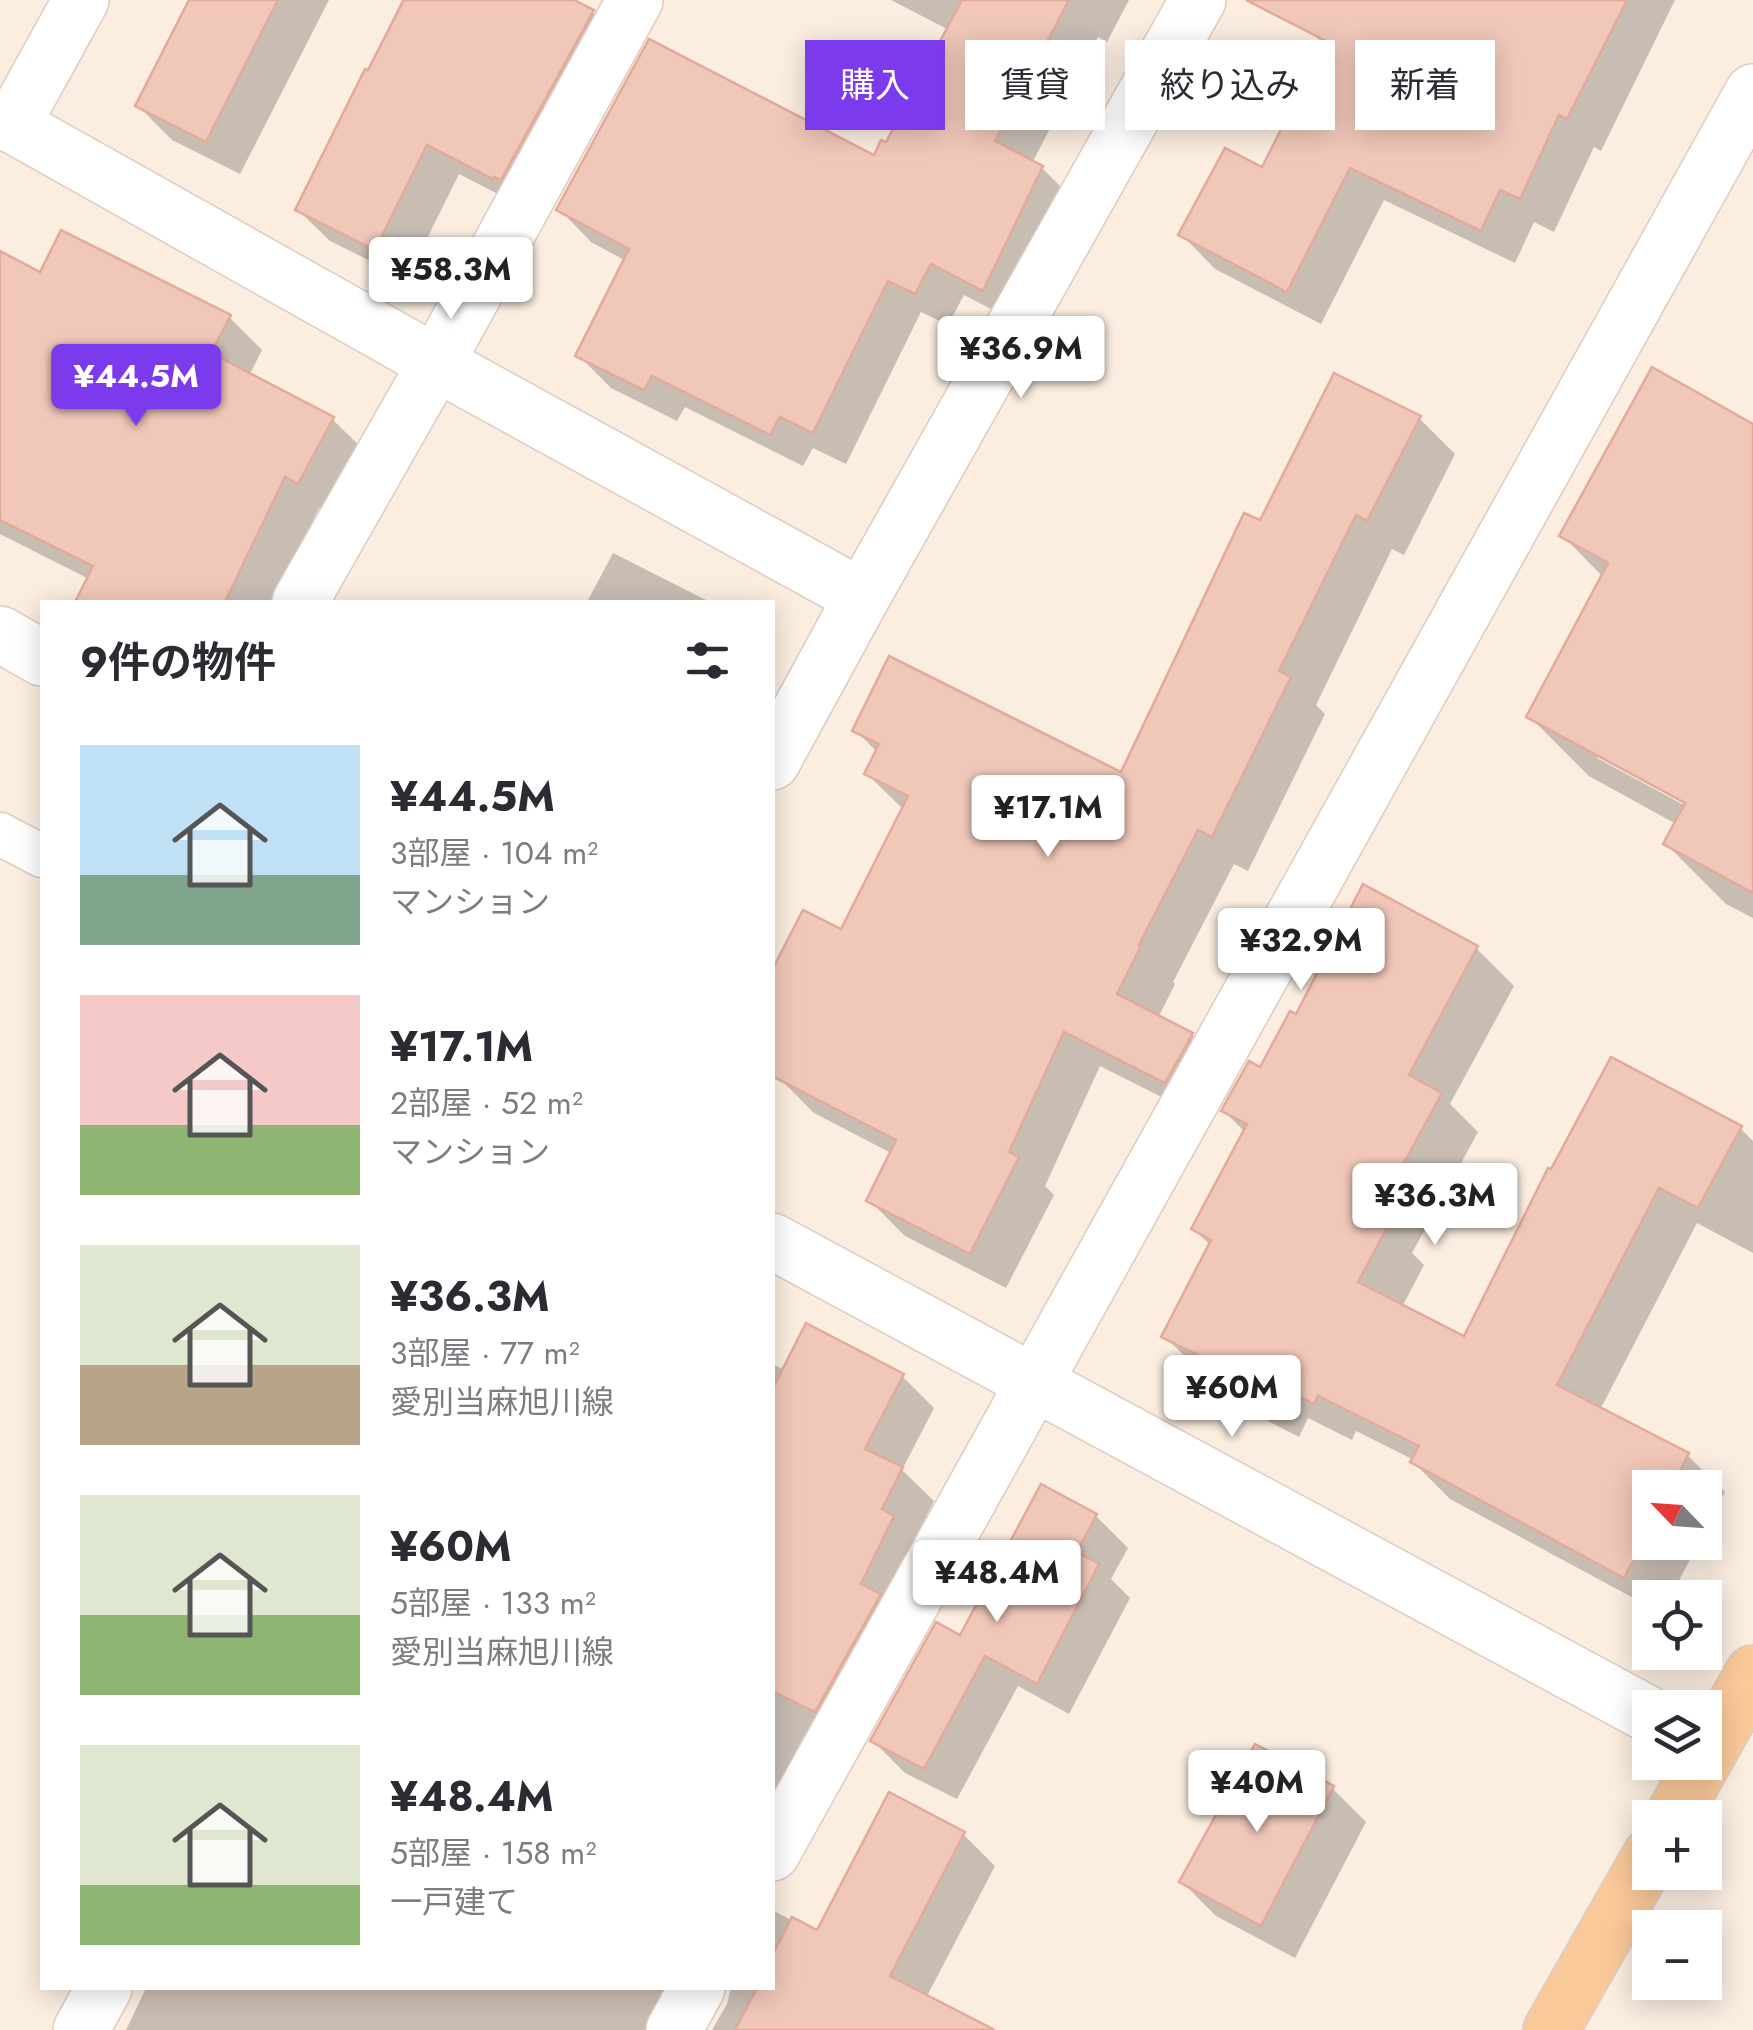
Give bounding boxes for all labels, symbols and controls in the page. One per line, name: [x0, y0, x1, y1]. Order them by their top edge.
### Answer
chip: 購入: [805, 40, 945, 130]
chip: 賃貸: [965, 40, 1105, 130]
chip: 絞り込み: [1125, 40, 1335, 130]
chip: 新着: [1355, 40, 1495, 130]
pin: ¥58.3M: [370, 237, 532, 322]
text: ¥58.3M: [391, 246, 511, 292]
pin: ¥36.9M: [940, 316, 1102, 401]
text: ¥36.9M: [960, 325, 1082, 371]
pin: ¥44.5M: [55, 344, 217, 429]
text: ¥44.5M: [73, 353, 199, 399]
text: 9件の物件: [80, 632, 276, 693]
icon: filters: [680, 633, 735, 688]
text: ¥44.5M: [390, 766, 555, 827]
pin: ¥17.1M: [967, 775, 1129, 860]
text: ¥17.1M: [994, 784, 1102, 830]
icon: home: [160, 785, 280, 905]
text: 3部屋 · 104 m²: [390, 830, 598, 876]
text: マンション: [390, 879, 550, 925]
pin: ¥32.9M: [1220, 908, 1382, 993]
text: ¥32.9M: [1240, 917, 1362, 963]
text: ¥17.1M: [390, 1016, 533, 1077]
icon: home: [160, 1035, 280, 1155]
text: 2部屋 · 52 m²: [390, 1080, 583, 1126]
text: マンション: [390, 1129, 550, 1175]
pin: ¥36.3M: [1354, 1163, 1516, 1248]
text: ¥36.3M: [1374, 1172, 1496, 1218]
text: ¥36.3M: [390, 1266, 549, 1327]
icon: home: [160, 1285, 280, 1405]
text: 3部屋 · 77 m²: [390, 1330, 580, 1376]
pin: ¥60M: [1173, 1355, 1291, 1440]
text: ¥60M: [1186, 1364, 1278, 1410]
text: 愛別当麻旭川線: [390, 1379, 614, 1425]
north arrow: [1632, 1470, 1722, 1560]
map controls: [1632, 1470, 1722, 2000]
text: ¥60M: [390, 1516, 511, 1577]
icon: home: [160, 1535, 280, 1655]
pin: ¥48.4M: [916, 1540, 1078, 1625]
text: ¥48.4M: [935, 1549, 1059, 1595]
text: 5部屋 · 133 m²: [390, 1580, 596, 1626]
button: locate: [1632, 1580, 1722, 1670]
text: 愛別当麻旭川線: [390, 1629, 614, 1675]
button: layers: [1632, 1690, 1722, 1780]
pin: ¥40M: [1198, 1750, 1316, 1835]
text: ¥40M: [1210, 1759, 1304, 1805]
text: ¥48.4M: [390, 1766, 553, 1827]
icon: home: [160, 1785, 280, 1905]
button: +: [1632, 1800, 1722, 1890]
text: 5部屋 · 158 m²: [390, 1830, 596, 1876]
text: 一戸建て: [390, 1879, 518, 1925]
button: −: [1632, 1910, 1722, 2000]

